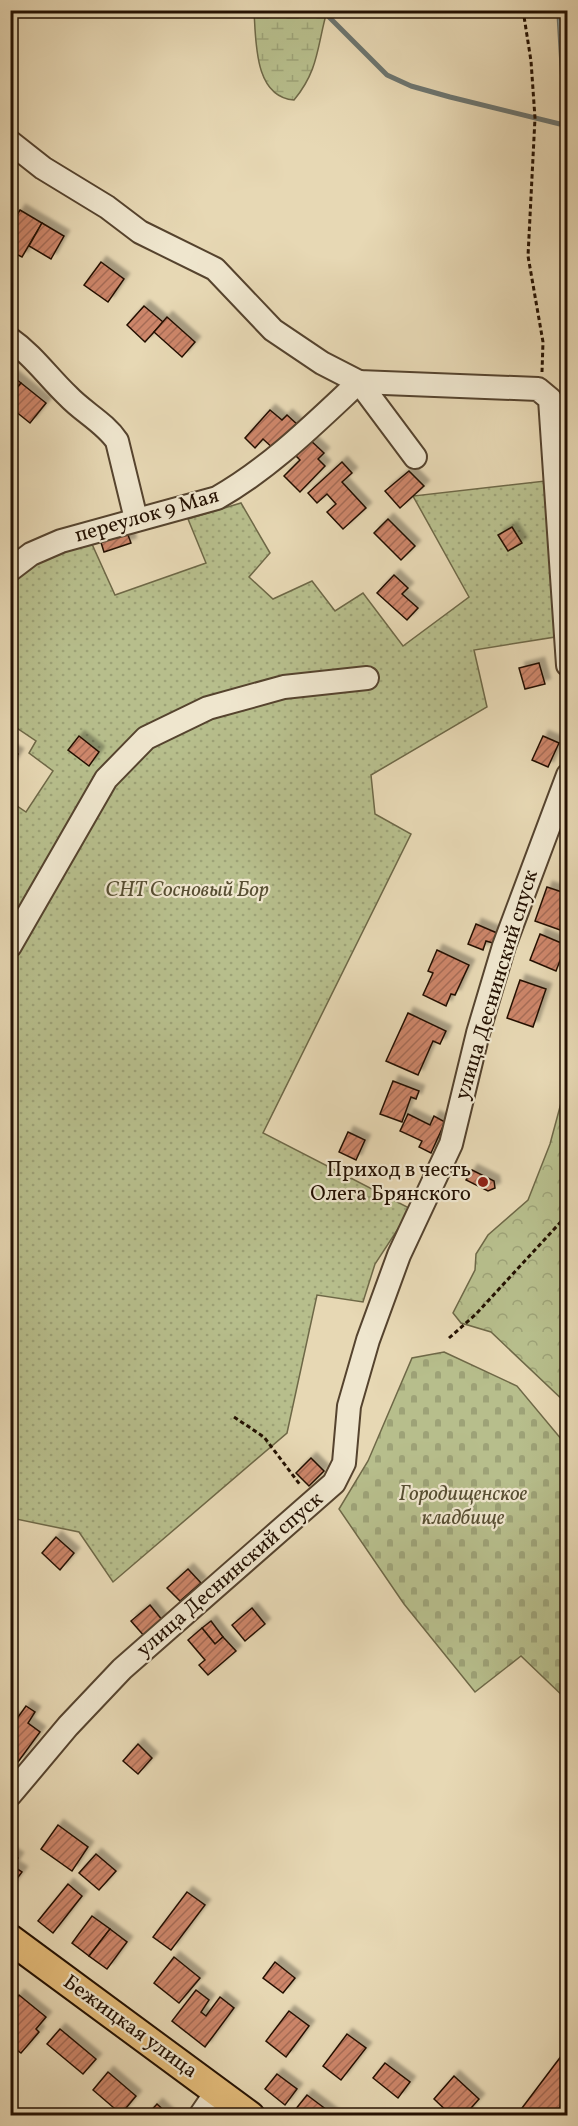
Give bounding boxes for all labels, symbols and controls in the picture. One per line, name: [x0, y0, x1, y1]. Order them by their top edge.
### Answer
street label: переулок 9 Мая: [72, 482, 223, 550]
street label: улица Деснинский спуск: [448, 866, 546, 1104]
park label: СНТ Сосновый Бор: [105, 876, 269, 905]
place label: Приход в честь Олега Брянского: [310, 1156, 471, 1209]
marker: Приход в честь Олега Брянского: [476, 1175, 490, 1189]
park label: Городищенское кладбище: [399, 1480, 528, 1533]
street label: улица Деснинский спуск: [130, 1486, 330, 1664]
street label: Бежицкая улица: [57, 1968, 203, 2086]

